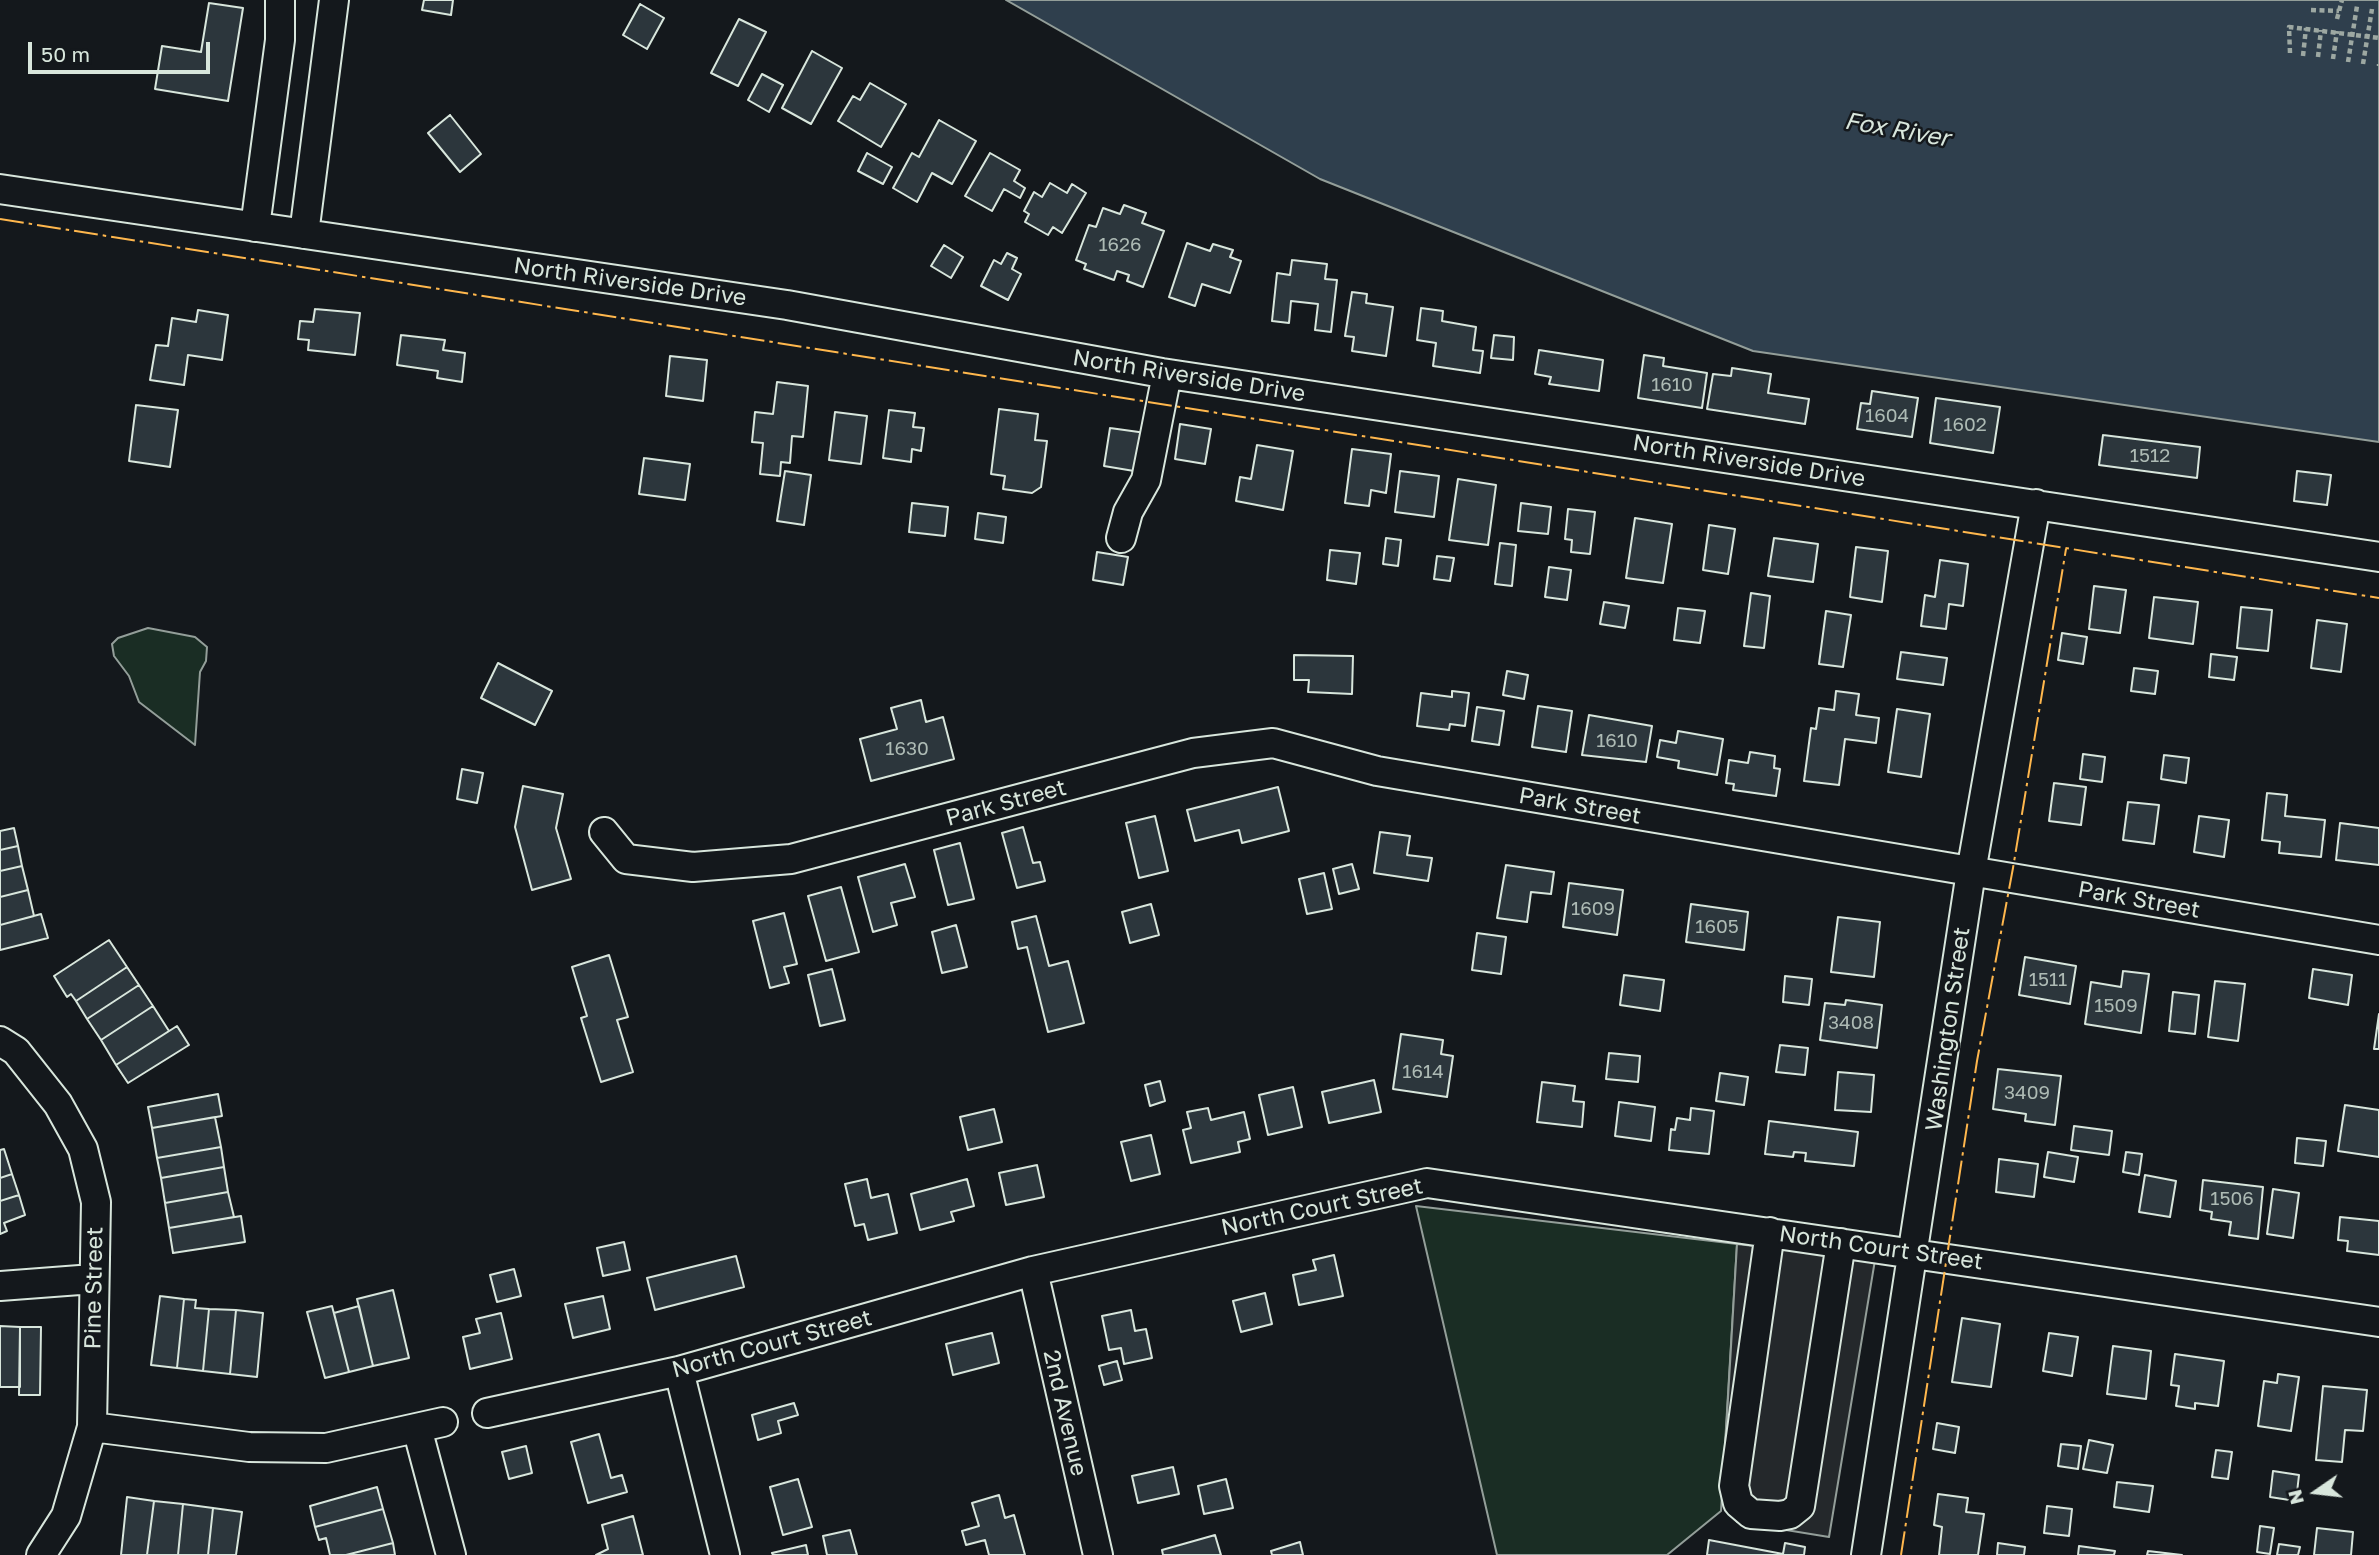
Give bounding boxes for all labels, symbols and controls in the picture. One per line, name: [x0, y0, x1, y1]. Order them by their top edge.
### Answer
scale bar: [32, 28, 214, 72]
text: 50 m: [41, 41, 90, 67]
water label: Fox River: [1842, 107, 1952, 153]
house number: 1626: [1098, 234, 1142, 256]
street label: North Riverside Drive: [512, 252, 748, 312]
street label: North Riverside Drive: [1071, 344, 1307, 408]
house number: 1610: [1651, 374, 1693, 396]
house number: 1604: [1865, 405, 1909, 427]
house number: 1602: [1943, 414, 1987, 436]
street label: North Riverside Drive: [1631, 429, 1867, 493]
house number: 1512: [2130, 445, 2170, 467]
house number: 1610: [1596, 730, 1638, 752]
house number: 1630: [885, 738, 929, 760]
street label: Park Street: [943, 774, 1069, 832]
street label: Park Street: [1517, 782, 1643, 830]
street label: Park Street: [2076, 876, 2202, 924]
house number: 1609: [1571, 898, 1615, 920]
house number: 1605: [1695, 916, 1739, 938]
street label: Washington Street: [1920, 925, 1976, 1133]
house number: 1511: [2029, 969, 2067, 991]
house number: 1509: [2094, 995, 2138, 1017]
house number: 3408: [1828, 1012, 1874, 1034]
house number: 1614: [1402, 1061, 1444, 1083]
house number: 3409: [2004, 1082, 2050, 1104]
street label: North Court Street: [1219, 1172, 1425, 1242]
house number: 1506: [2210, 1188, 2254, 1210]
street label: North Court Street: [1777, 1220, 1985, 1276]
street label: Pine Street: [79, 1226, 109, 1350]
street label: North Court Street: [669, 1304, 875, 1384]
street label: 2nd Avenue: [1037, 1347, 1093, 1479]
north arrow: [2281, 1457, 2351, 1527]
text: N: [2282, 1487, 2308, 1507]

